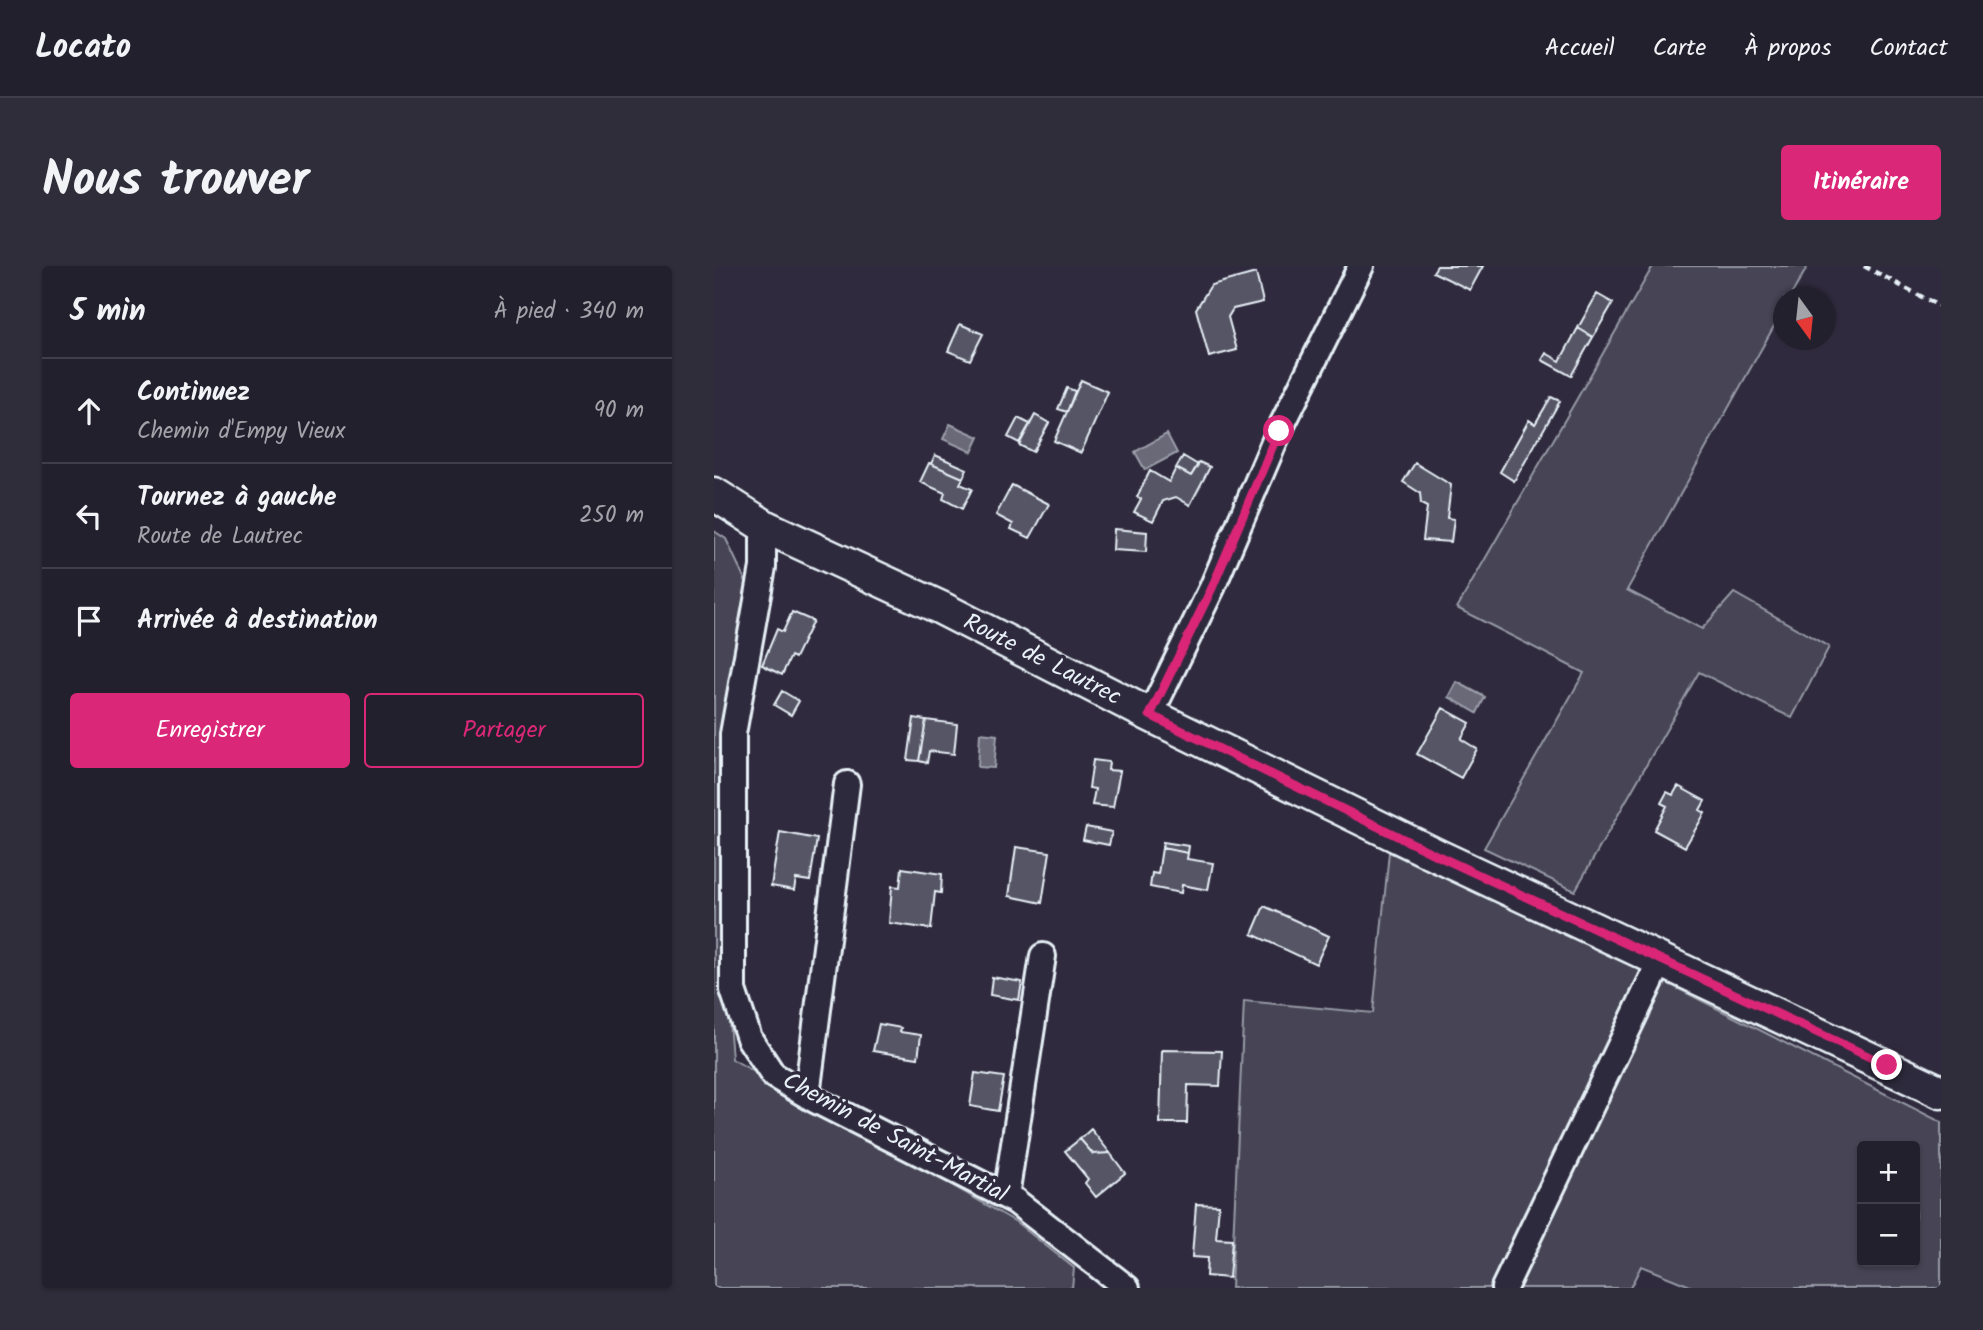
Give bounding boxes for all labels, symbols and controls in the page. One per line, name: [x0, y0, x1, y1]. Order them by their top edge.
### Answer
text: Locato: [35, 22, 131, 75]
text: Accueil: [1545, 29, 1615, 68]
text: Carte: [1653, 29, 1706, 68]
text: À propos: [1744, 29, 1831, 68]
text: Contact: [1869, 29, 1948, 68]
text: Nous trouver: [42, 143, 309, 221]
button: Itinéraire: [1781, 145, 1941, 220]
north arrow: [1773, 287, 1836, 350]
text: 5 min: [70, 288, 146, 336]
text: À pied · 340 m: [494, 294, 644, 330]
text: Continuez: [137, 372, 250, 414]
icon: ahead: [70, 392, 108, 430]
text: 90 m: [594, 393, 644, 429]
text: Chemin d'Empy Vieux: [137, 414, 345, 450]
route start: [1263, 415, 1294, 446]
text: Tournez à gauche: [137, 477, 337, 519]
icon: left: [70, 497, 108, 535]
text: 250 m: [579, 498, 644, 534]
text: Route de Lautrec: [137, 519, 303, 555]
text: Arrivée à destination: [137, 600, 378, 642]
icon: arrive: [70, 602, 108, 640]
street label: Route de Lautrec: [956, 603, 1128, 717]
button: Enregistrer: [70, 693, 350, 768]
button: Partager: [364, 693, 644, 768]
route end: [1871, 1049, 1902, 1080]
street label: Chemin de Saint-Martial: [775, 1062, 1015, 1214]
map controls: [1857, 1141, 1920, 1267]
button: +: [1857, 1141, 1920, 1204]
button: −: [1857, 1204, 1920, 1267]

